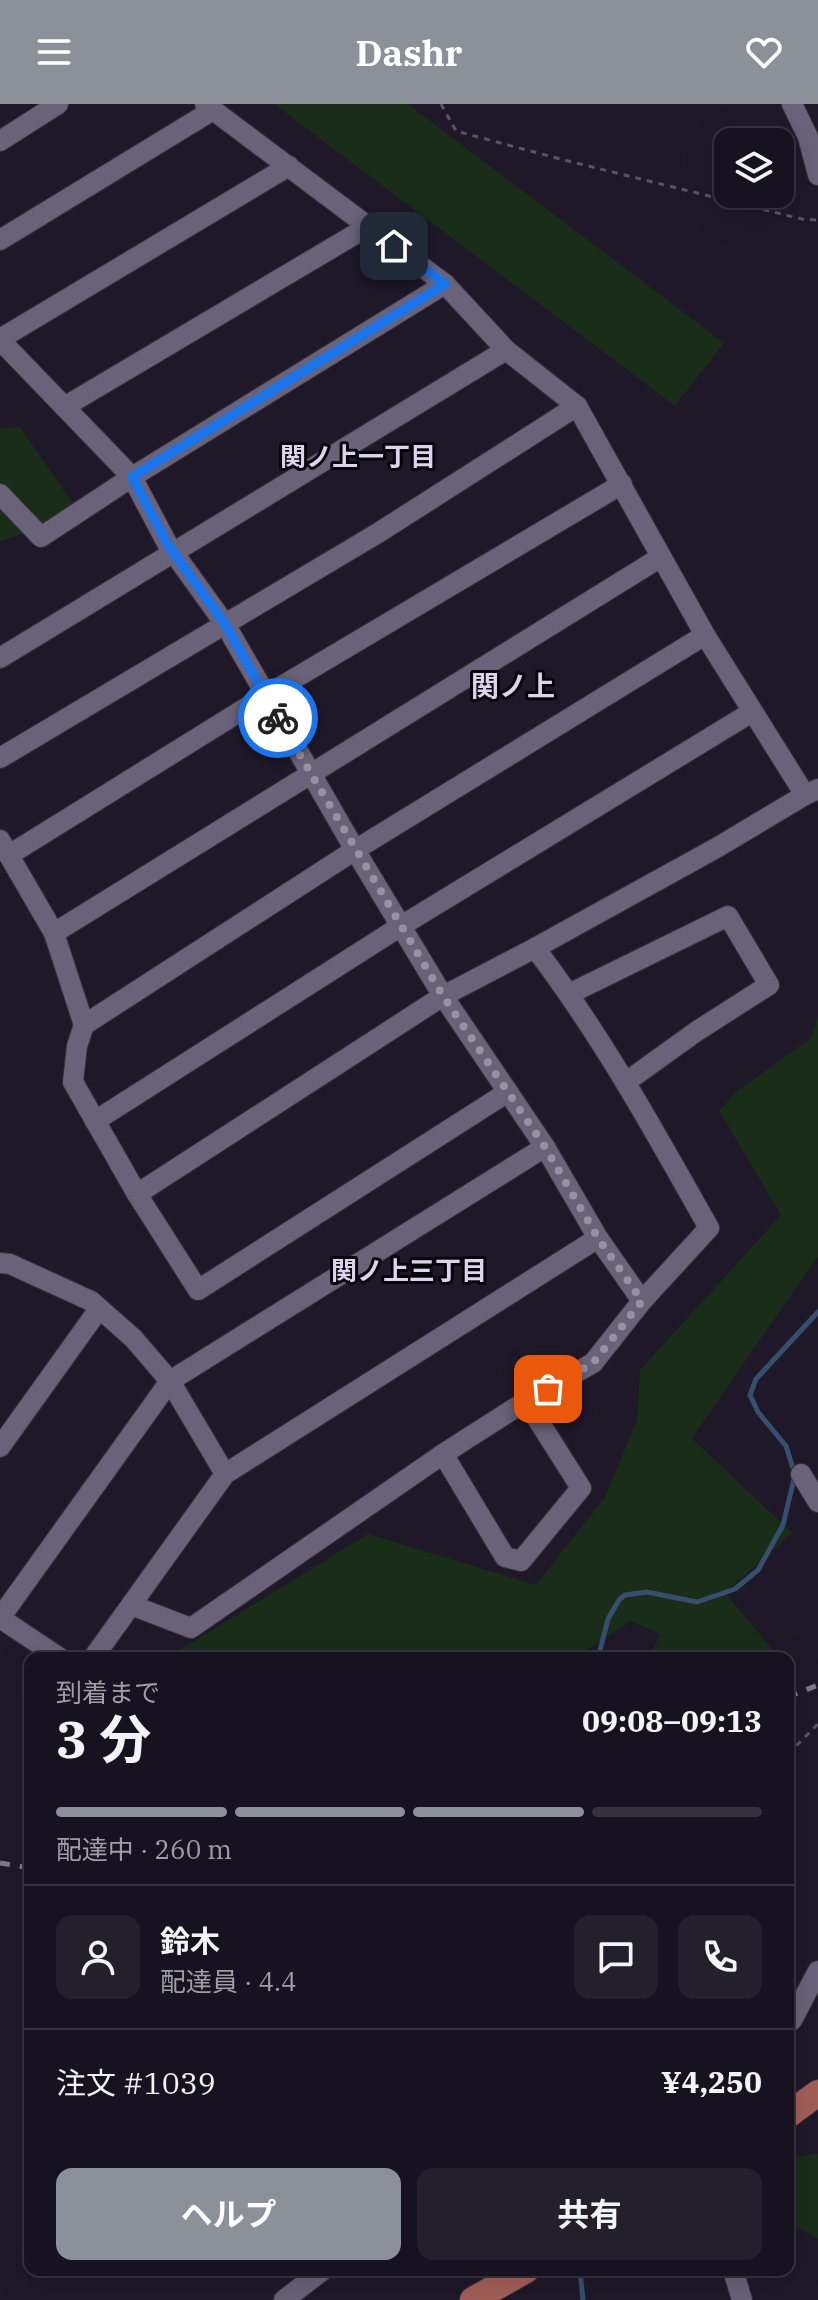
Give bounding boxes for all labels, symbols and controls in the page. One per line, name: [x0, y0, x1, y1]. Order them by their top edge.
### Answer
text: Dashr: [355, 29, 463, 76]
icon: menu: [32, 30, 76, 74]
icon: heart: [742, 30, 786, 74]
map controls: [714, 128, 794, 208]
button: layers: [714, 128, 794, 208]
pin: [360, 212, 428, 280]
icon: home: [372, 224, 416, 268]
district label: 関ノ上一丁目: [280, 439, 436, 473]
district label: 関ノ上: [471, 667, 555, 704]
courier: [238, 678, 318, 758]
icon: bike: [256, 696, 300, 740]
district label: 関ノ上三丁目: [331, 1253, 487, 1287]
pin: [514, 1355, 582, 1423]
icon: bag: [526, 1367, 570, 1411]
text: 到着まで: [56, 1675, 160, 1709]
text: 09:08–09:13: [582, 1701, 762, 1740]
text: 3 分: [56, 1705, 151, 1772]
text: 配達中 · 260 m: [56, 1832, 232, 1866]
button: person: [56, 1915, 140, 1999]
button: chat: [574, 1915, 658, 1999]
button: phone: [678, 1915, 762, 1999]
text: 鈴木: [160, 1921, 220, 1960]
text: 配達員 · 4.4: [160, 1964, 297, 1998]
text: ¥4,250: [661, 2062, 762, 2101]
text: 注文 #1039: [56, 2063, 216, 2102]
button: ヘルプ: [56, 2168, 401, 2260]
button: 共有: [417, 2168, 762, 2260]

